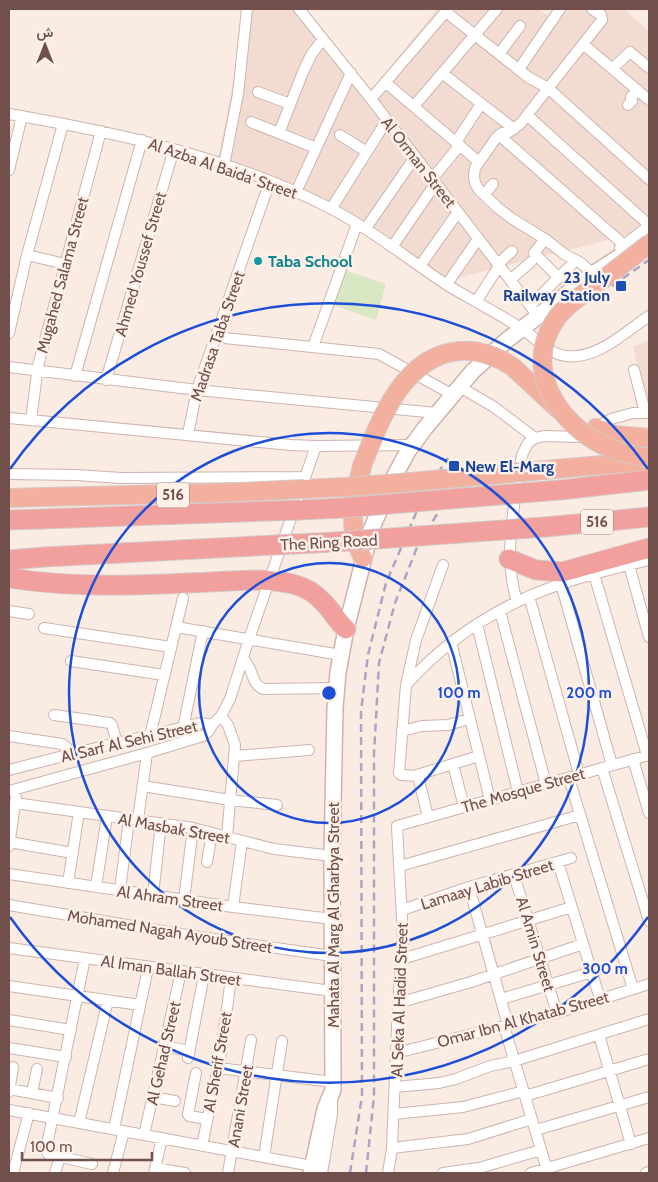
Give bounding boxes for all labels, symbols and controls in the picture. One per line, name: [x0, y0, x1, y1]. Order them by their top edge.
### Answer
north arrow: [20, 20, 70, 70]
text: ش: [37, 23, 54, 41]
street label: Al Orman Street: [377, 113, 460, 212]
street label: Al Azba Al Baida' Street: [146, 134, 300, 203]
street label: Ahmed Youssef Street: [111, 189, 170, 339]
street label: Mugahed Salama Street: [32, 194, 93, 355]
place label: Taba School: [268, 252, 353, 271]
marker: Taba School: [252, 255, 264, 267]
street label: Madrasa Taba Street: [186, 268, 249, 404]
place label: 23 July Railway Station: [503, 268, 610, 305]
marker: 23 July Railway Station: [614, 279, 628, 293]
place label: New El-Marg: [465, 457, 554, 476]
marker: New El-Marg: [447, 459, 461, 473]
road number: 516: [157, 482, 189, 508]
road number: 516: [581, 510, 613, 534]
street label: The Ring Road: [280, 530, 378, 555]
centre of rings: [320, 684, 338, 702]
text: 100 m: [437, 684, 481, 702]
text: 200 m: [566, 684, 612, 702]
street label: Al Sarf Al Sehi Street: [59, 716, 200, 766]
street label: The Mosque Street: [459, 764, 588, 817]
street label: Mahata Al Marg Al Gharbya Street: [324, 801, 343, 1028]
street label: Al Masbak Street: [117, 809, 232, 848]
street label: Lamaay Labib Street: [418, 855, 556, 914]
street label: Al Ahram Street: [116, 882, 225, 915]
street label: Al Amin Street: [512, 894, 559, 994]
street label: Mohamed Nagah Ayoub Street: [66, 906, 274, 957]
street label: Al Seka Al Hadid Street: [387, 922, 412, 1078]
street label: Al Iman Ballah Street: [100, 951, 243, 990]
text: 300 m: [582, 960, 628, 978]
street label: Omar Ibn Al Khatab Street: [435, 987, 612, 1052]
street label: Al Gehad Street: [142, 999, 185, 1107]
street label: Al Sherif Street: [199, 1010, 236, 1114]
street label: Anani Street: [224, 1063, 257, 1149]
scale bar: [22, 1130, 152, 1162]
text: 100 m: [30, 1138, 72, 1156]

